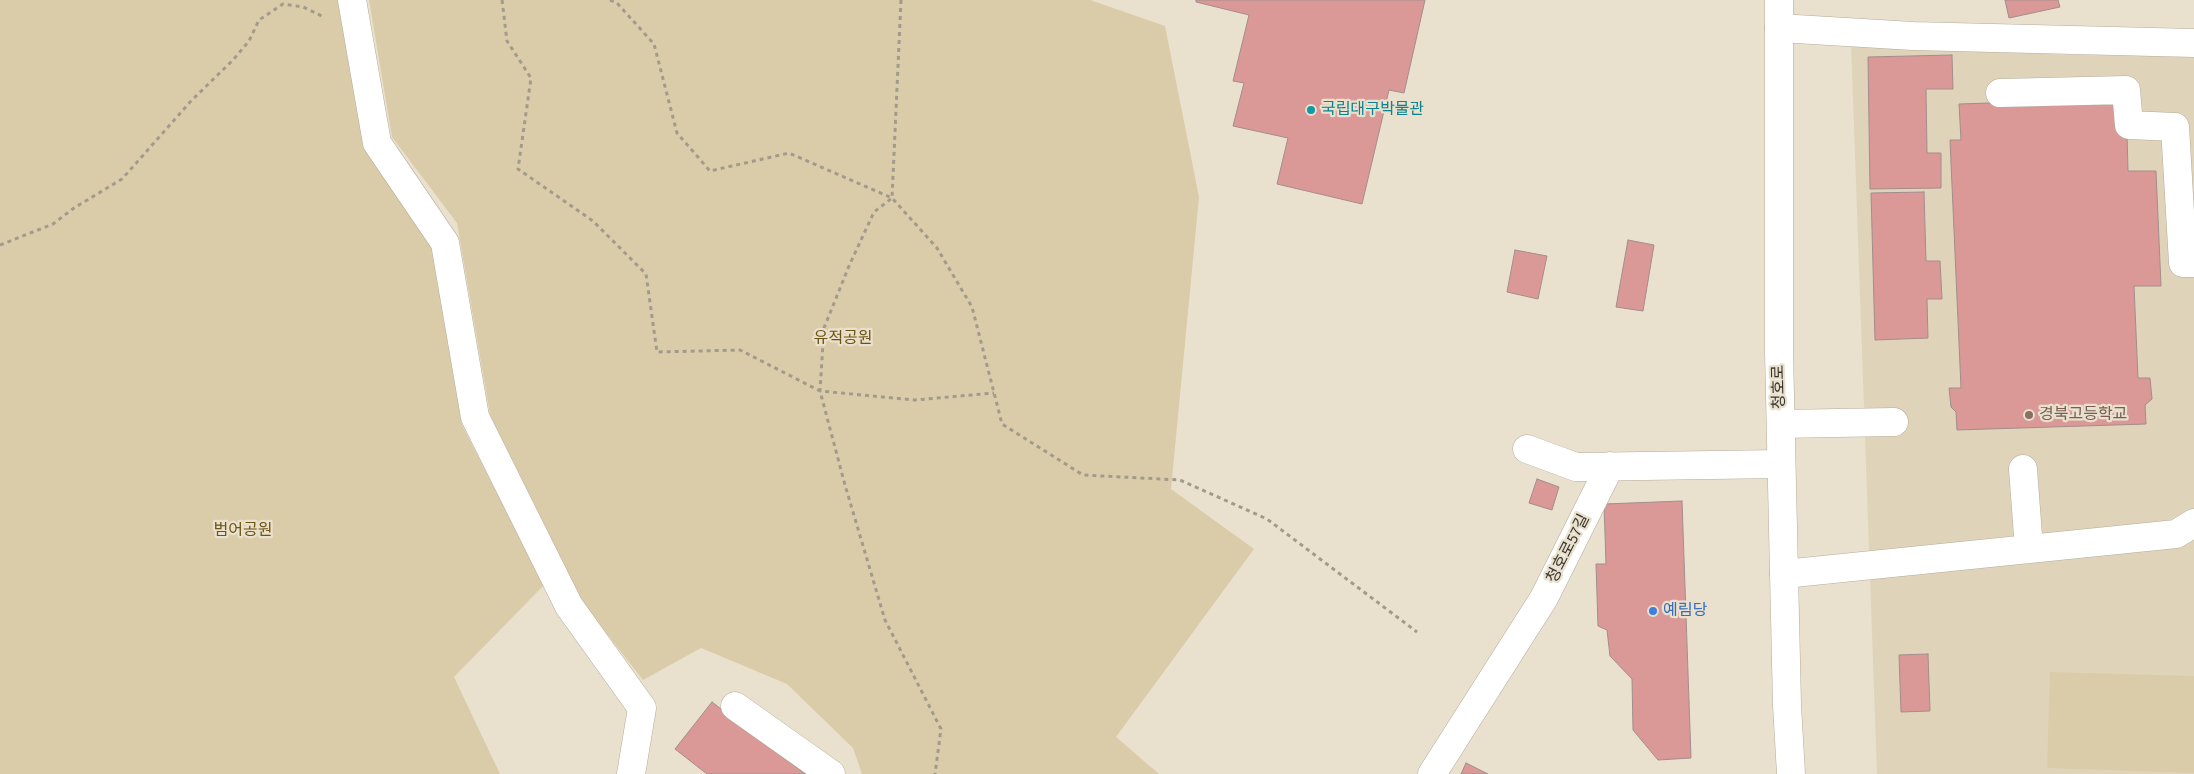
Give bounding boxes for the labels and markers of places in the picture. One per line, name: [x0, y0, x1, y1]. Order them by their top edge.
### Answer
place label: 국립대구박물관: [1321, 100, 1424, 120]
marker: 국립대구박물관: [1305, 104, 1317, 116]
place label: 경북고등학교: [2039, 405, 2127, 425]
marker: 경북고등학교: [2023, 409, 2035, 421]
place label: 예림당: [1663, 601, 1707, 621]
marker: 예림당: [1647, 605, 1659, 617]

